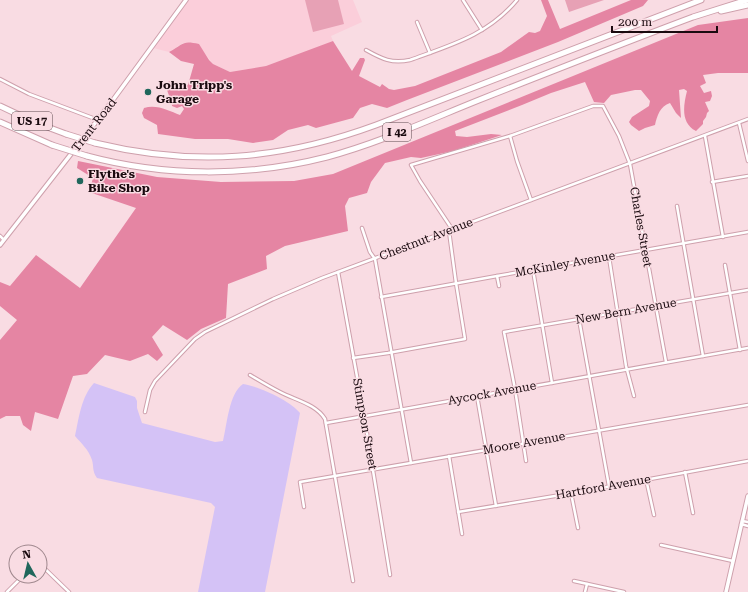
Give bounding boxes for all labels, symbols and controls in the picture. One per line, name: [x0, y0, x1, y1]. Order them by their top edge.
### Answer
scale bar: [612, 8, 717, 34]
text: 200 m: [618, 15, 652, 29]
place label: John Tripp's Garage: [156, 78, 232, 106]
marker: John Tripp's Garage: [143, 87, 153, 97]
street label: Trent Road: [69, 95, 119, 155]
road number: US 17: [12, 112, 52, 130]
road number: I 42: [383, 123, 411, 141]
place label: Flythe's Bike Shop: [88, 167, 150, 195]
marker: Flythe's Bike Shop: [75, 176, 85, 186]
street label: Charles Street: [627, 186, 655, 269]
street label: Chestnut Avenue: [377, 215, 475, 263]
street label: McKinley Avenue: [514, 248, 617, 280]
street label: New Bern Avenue: [574, 295, 678, 327]
street label: Stimpson Street: [350, 377, 380, 471]
street label: Aycock Avenue: [447, 378, 538, 408]
street label: Moore Avenue: [482, 429, 567, 457]
street label: Hartford Avenue: [554, 472, 652, 502]
north arrow: [8, 544, 48, 584]
text: N: [22, 547, 32, 562]

